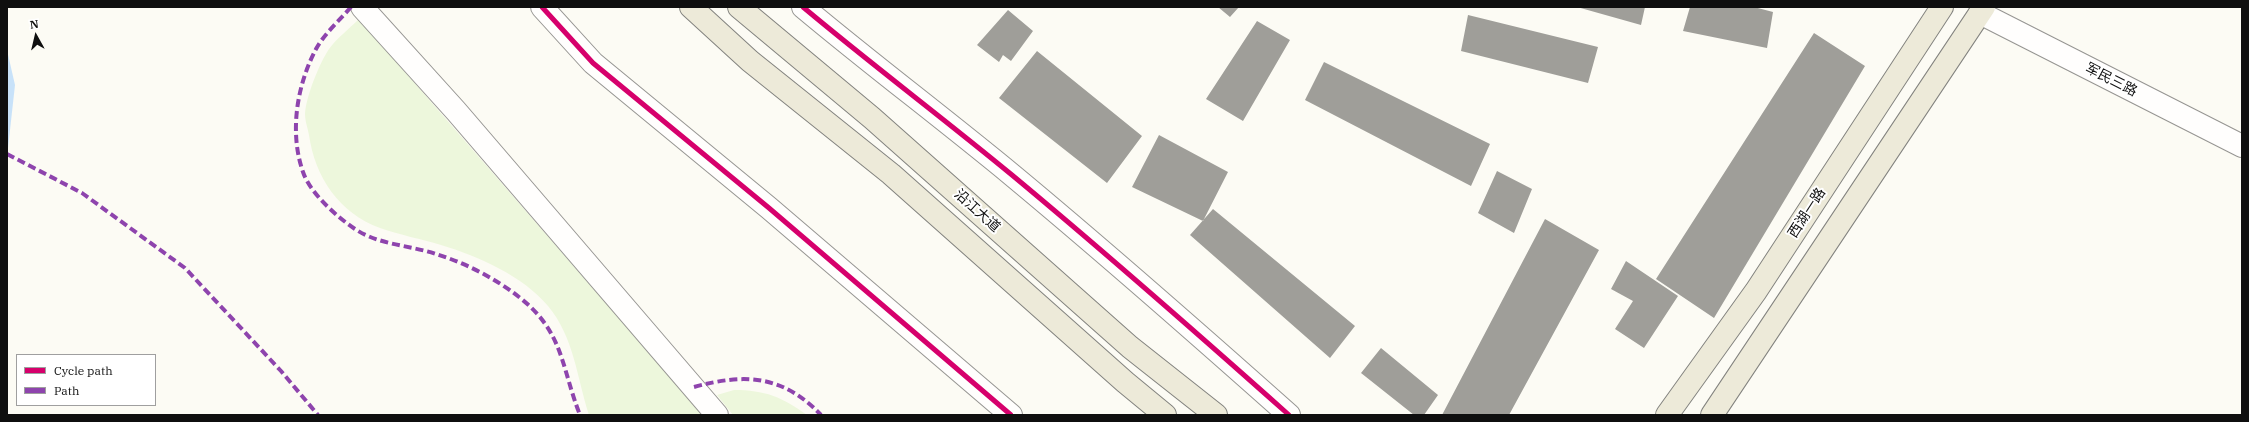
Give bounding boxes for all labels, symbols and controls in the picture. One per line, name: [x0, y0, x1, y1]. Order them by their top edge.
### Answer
north arrow: [16, 16, 56, 56]
text: N: [29, 17, 40, 32]
street label: 军民三路: [2082, 60, 2140, 100]
street label: 西湖一路: [1785, 185, 1829, 241]
street label: 沿江大道: [951, 186, 1003, 236]
legend: [16, 354, 156, 406]
text: Cycle path: [54, 363, 113, 378]
text: Path: [54, 383, 79, 398]

